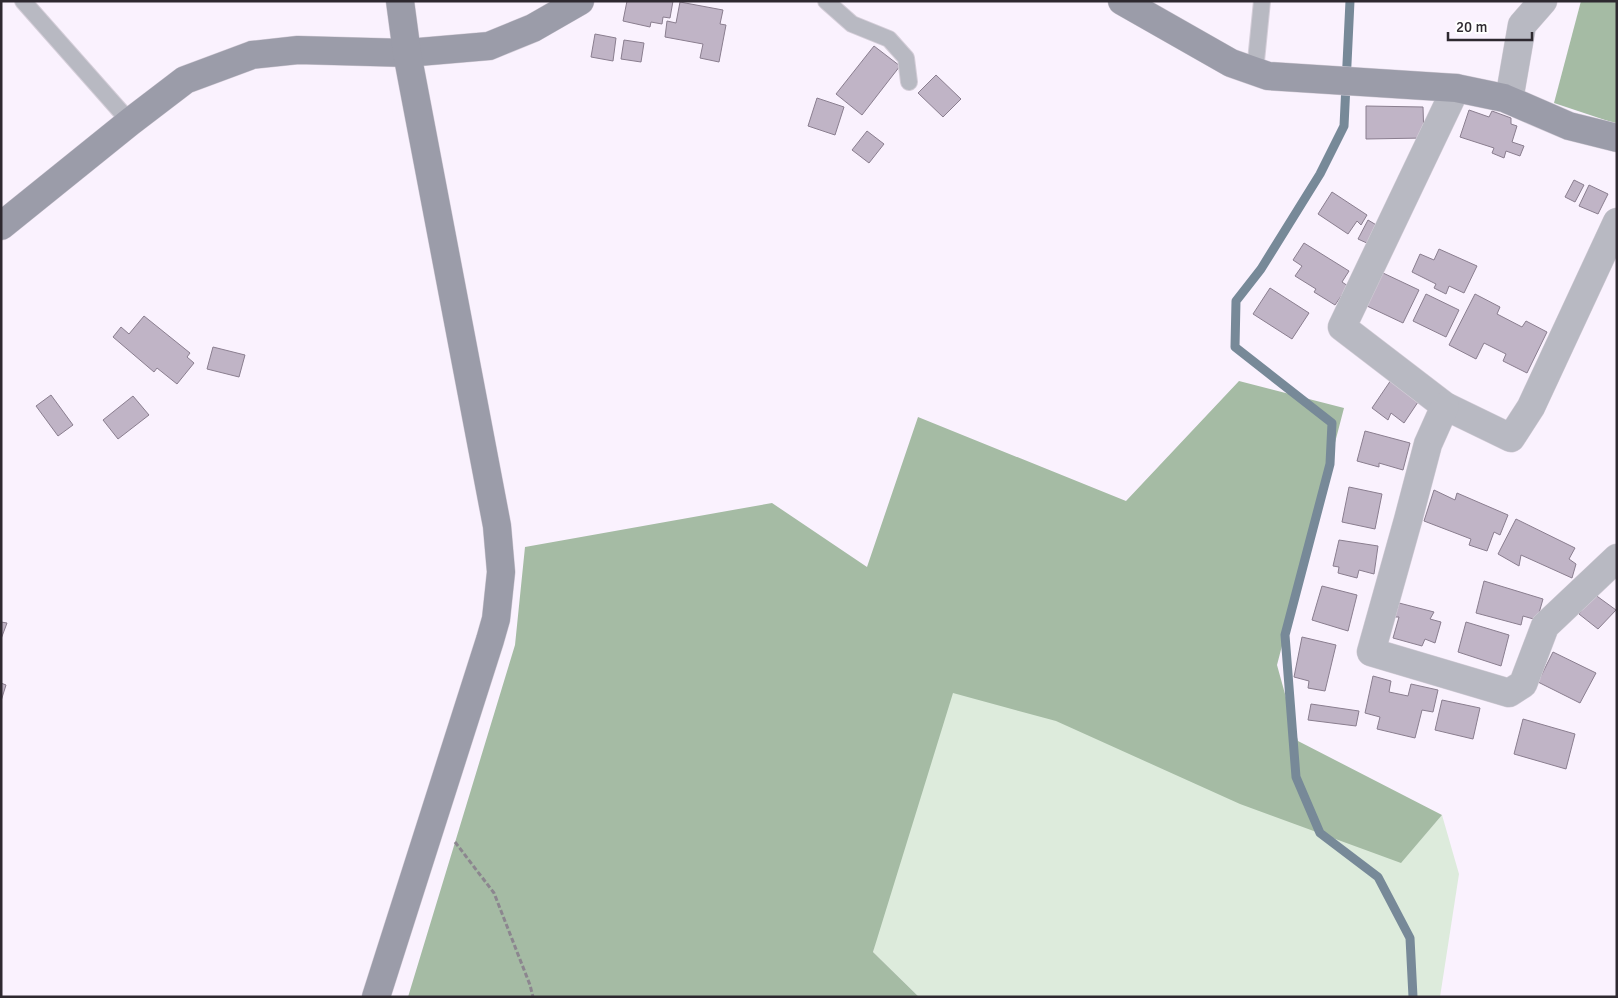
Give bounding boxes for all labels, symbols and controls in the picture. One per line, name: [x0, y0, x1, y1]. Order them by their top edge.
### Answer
scale bar: [1448, 10, 1532, 42]
text: 20 m: [1456, 18, 1487, 36]

